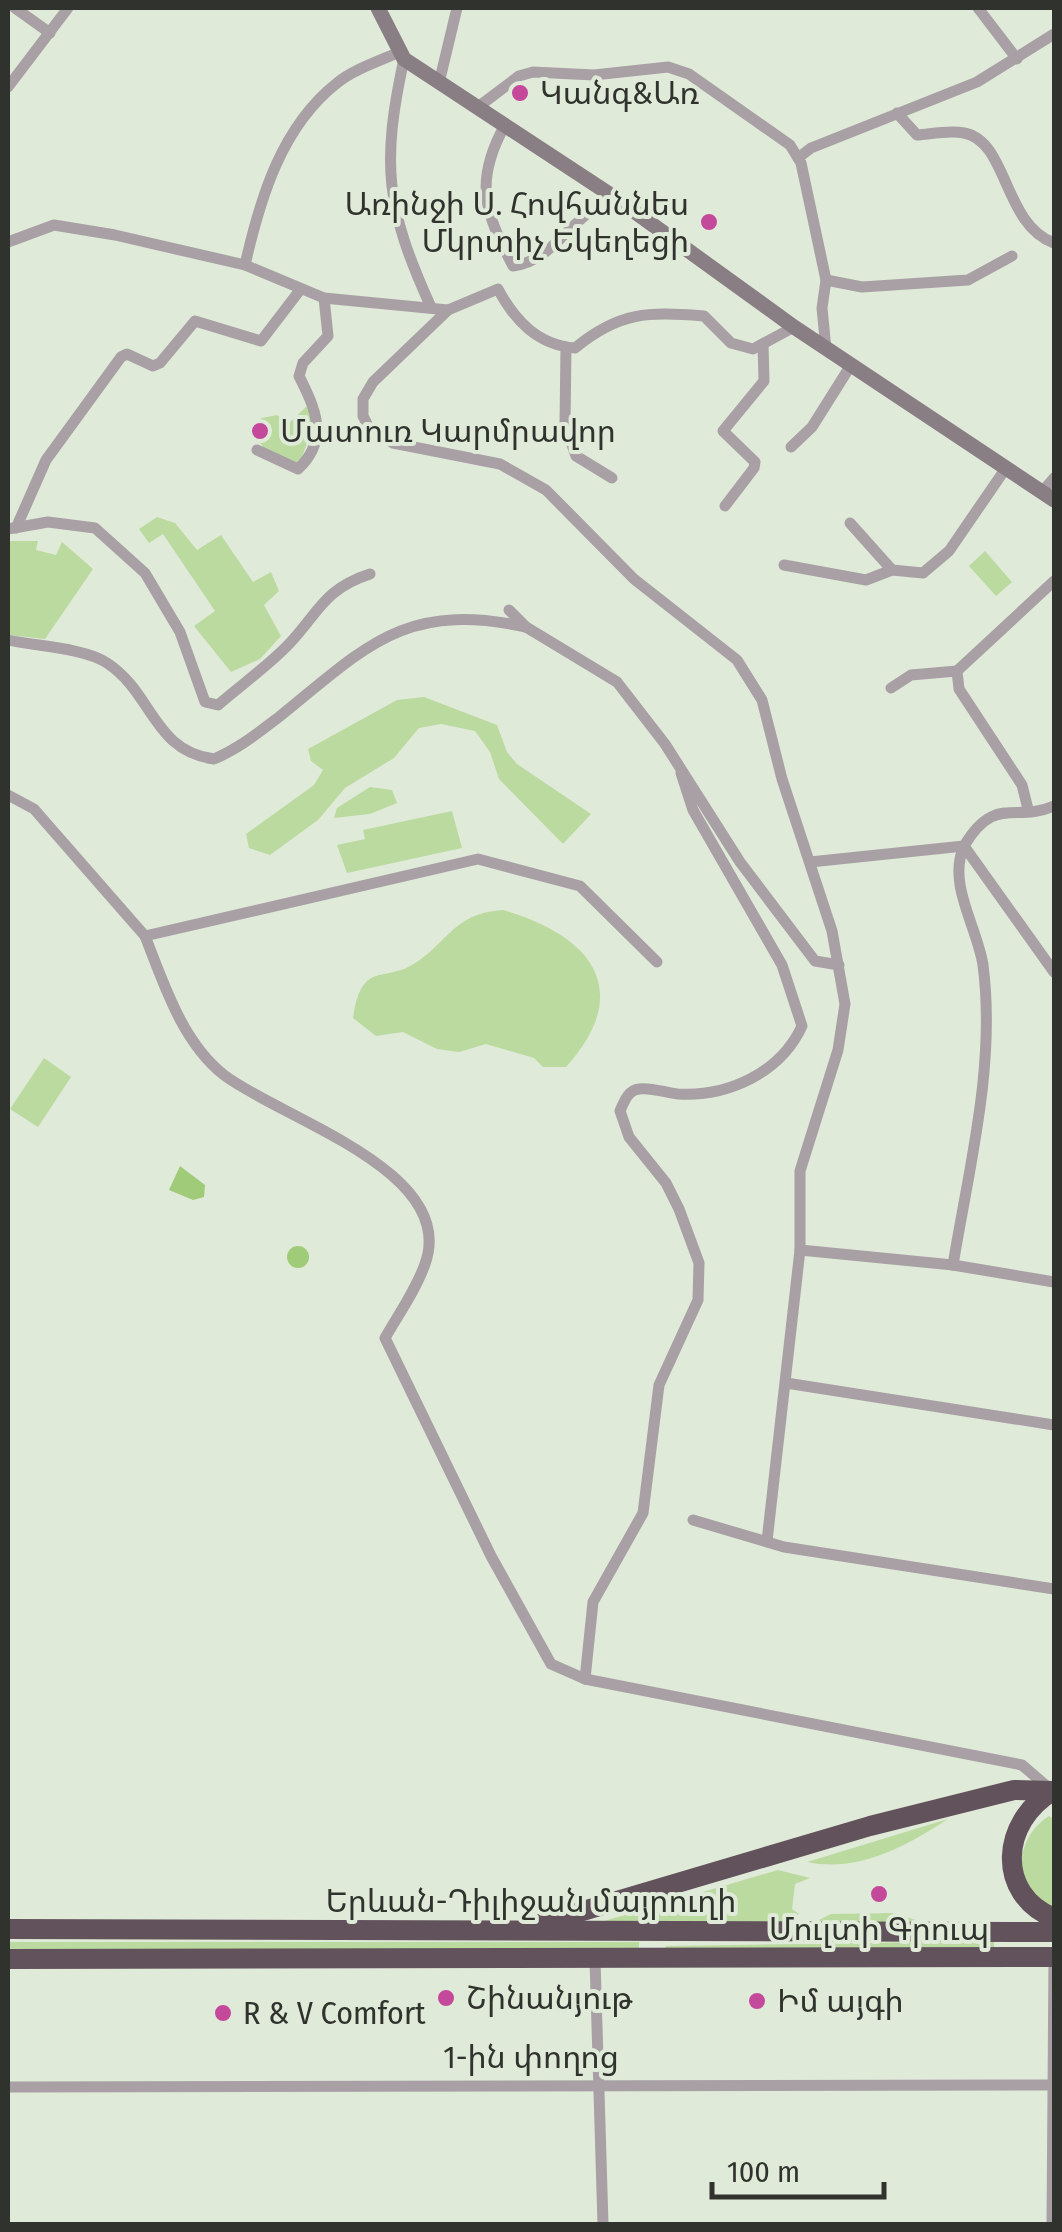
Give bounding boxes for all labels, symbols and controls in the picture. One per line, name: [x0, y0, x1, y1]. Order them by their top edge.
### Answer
place label: Կանգ&Առ: [540, 74, 700, 112]
marker: Կանգ&Առ: [509, 82, 531, 104]
place label: Առինջի Ս. Հովհաննես Մկրտիչ Եկեղեցի: [344, 185, 689, 260]
marker: Առինջի Ս. Հովհաննես Մկրտիչ Եկեղեցի: [698, 211, 720, 233]
place label: Մատուռ Կարմրավոր: [280, 412, 616, 450]
marker: Մատուռ Կարմրավոր: [249, 420, 271, 442]
street label: Երևան-Դիլիջան մայրուղի: [326, 1882, 736, 1920]
marker: Մուլտի Գրուպ: [868, 1883, 890, 1905]
place label: Մուլտի Գրուպ: [769, 1910, 989, 1948]
place label: Շինանյութ: [466, 1979, 633, 2017]
place label: Իմ այգի: [777, 1982, 904, 2020]
marker: Շինանյութ: [435, 1987, 457, 2009]
marker: Իմ այգի: [746, 1990, 768, 2012]
place label: R & V Comfort: [243, 1994, 426, 2032]
marker: R & V Comfort: [212, 2002, 234, 2024]
street label: 1-ին փողոց: [443, 2038, 619, 2076]
scale bar: [712, 2137, 884, 2199]
text: 100 m: [727, 2154, 800, 2190]

